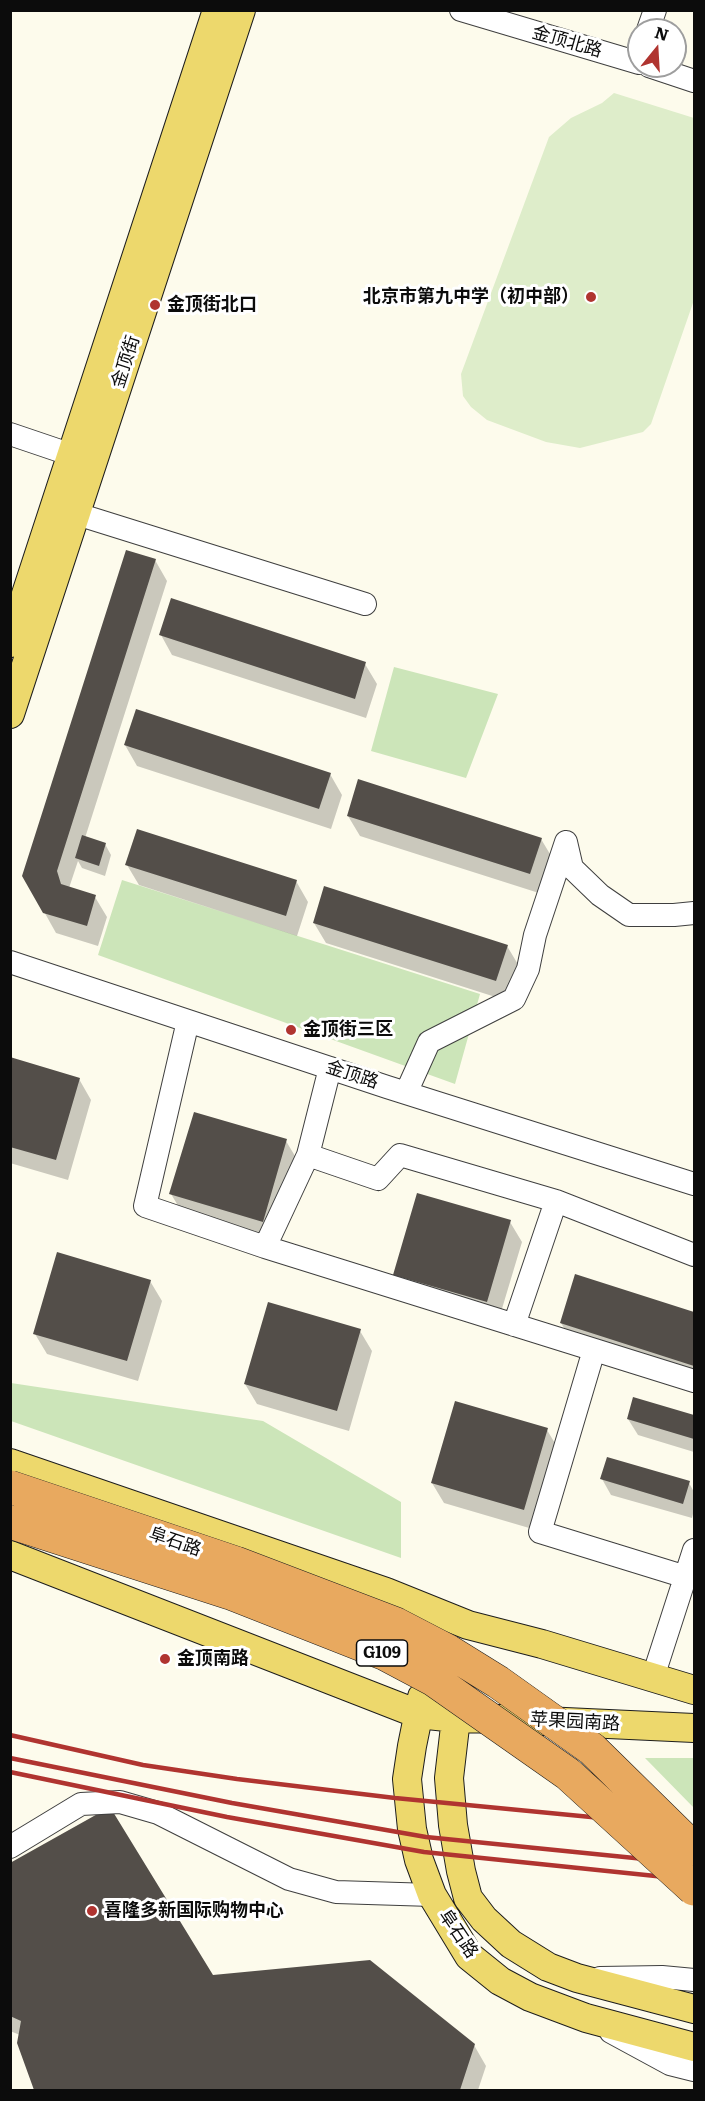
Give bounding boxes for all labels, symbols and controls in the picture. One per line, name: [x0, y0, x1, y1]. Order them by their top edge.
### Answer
north arrow: [627, 18, 687, 78]
text: N: [652, 19, 672, 46]
street label: 金顶北路: [529, 22, 605, 62]
place label: 北京市第九中学（初中部）: [363, 286, 579, 308]
marker: 北京市第九中学（初中部）: [584, 290, 598, 304]
place label: 金顶街北口: [167, 294, 257, 316]
marker: 金顶街北口: [148, 298, 162, 312]
street label: 金顶街: [107, 333, 145, 391]
place label: 金顶街三区: [303, 1019, 393, 1041]
marker: 金顶街三区: [284, 1023, 298, 1037]
street label: 金顶路: [323, 1056, 381, 1094]
street label: 阜石路: [146, 1523, 204, 1561]
road number: G109: [356, 1640, 407, 1666]
place label: 金顶南路: [177, 1648, 249, 1670]
marker: 金顶南路: [158, 1652, 172, 1666]
street label: 苹果园南路: [529, 1709, 621, 1735]
place label: 喜隆多新国际购物中心: [104, 1900, 284, 1922]
marker: 喜隆多新国际购物中心: [85, 1904, 99, 1918]
street label: 阜石路: [434, 1906, 482, 1962]

